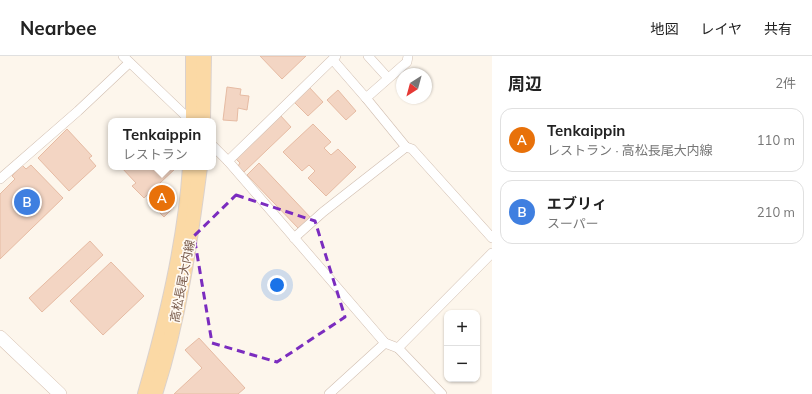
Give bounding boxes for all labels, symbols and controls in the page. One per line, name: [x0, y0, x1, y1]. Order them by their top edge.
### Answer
text: Nearbee: [20, 16, 97, 40]
text: 地図: [650, 20, 678, 38]
text: レイヤ: [700, 20, 742, 38]
text: 共有: [764, 20, 792, 38]
north arrow: [396, 68, 432, 104]
text: 周辺: [508, 73, 542, 94]
text: 2件: [775, 75, 796, 91]
popup: [108, 118, 216, 170]
text: Tenkaippin: [547, 121, 625, 140]
text: Tenkaippin: [123, 125, 201, 144]
text: A: [517, 132, 527, 148]
text: 110 m: [757, 132, 795, 148]
text: レストラン · 高松長尾大内線: [547, 142, 713, 158]
text: レストラン: [123, 146, 188, 162]
pin: A: [149, 183, 175, 213]
pin: B: [14, 187, 40, 217]
text: エブリィ: [547, 194, 607, 213]
text: B: [518, 204, 526, 220]
text: 210 m: [757, 204, 795, 220]
text: スーパー: [547, 215, 599, 231]
street label: 高松長尾大内線: [167, 238, 197, 324]
your location: [267, 275, 287, 295]
map controls: [444, 310, 480, 382]
button: +: [444, 310, 480, 346]
button: −: [444, 346, 480, 382]

